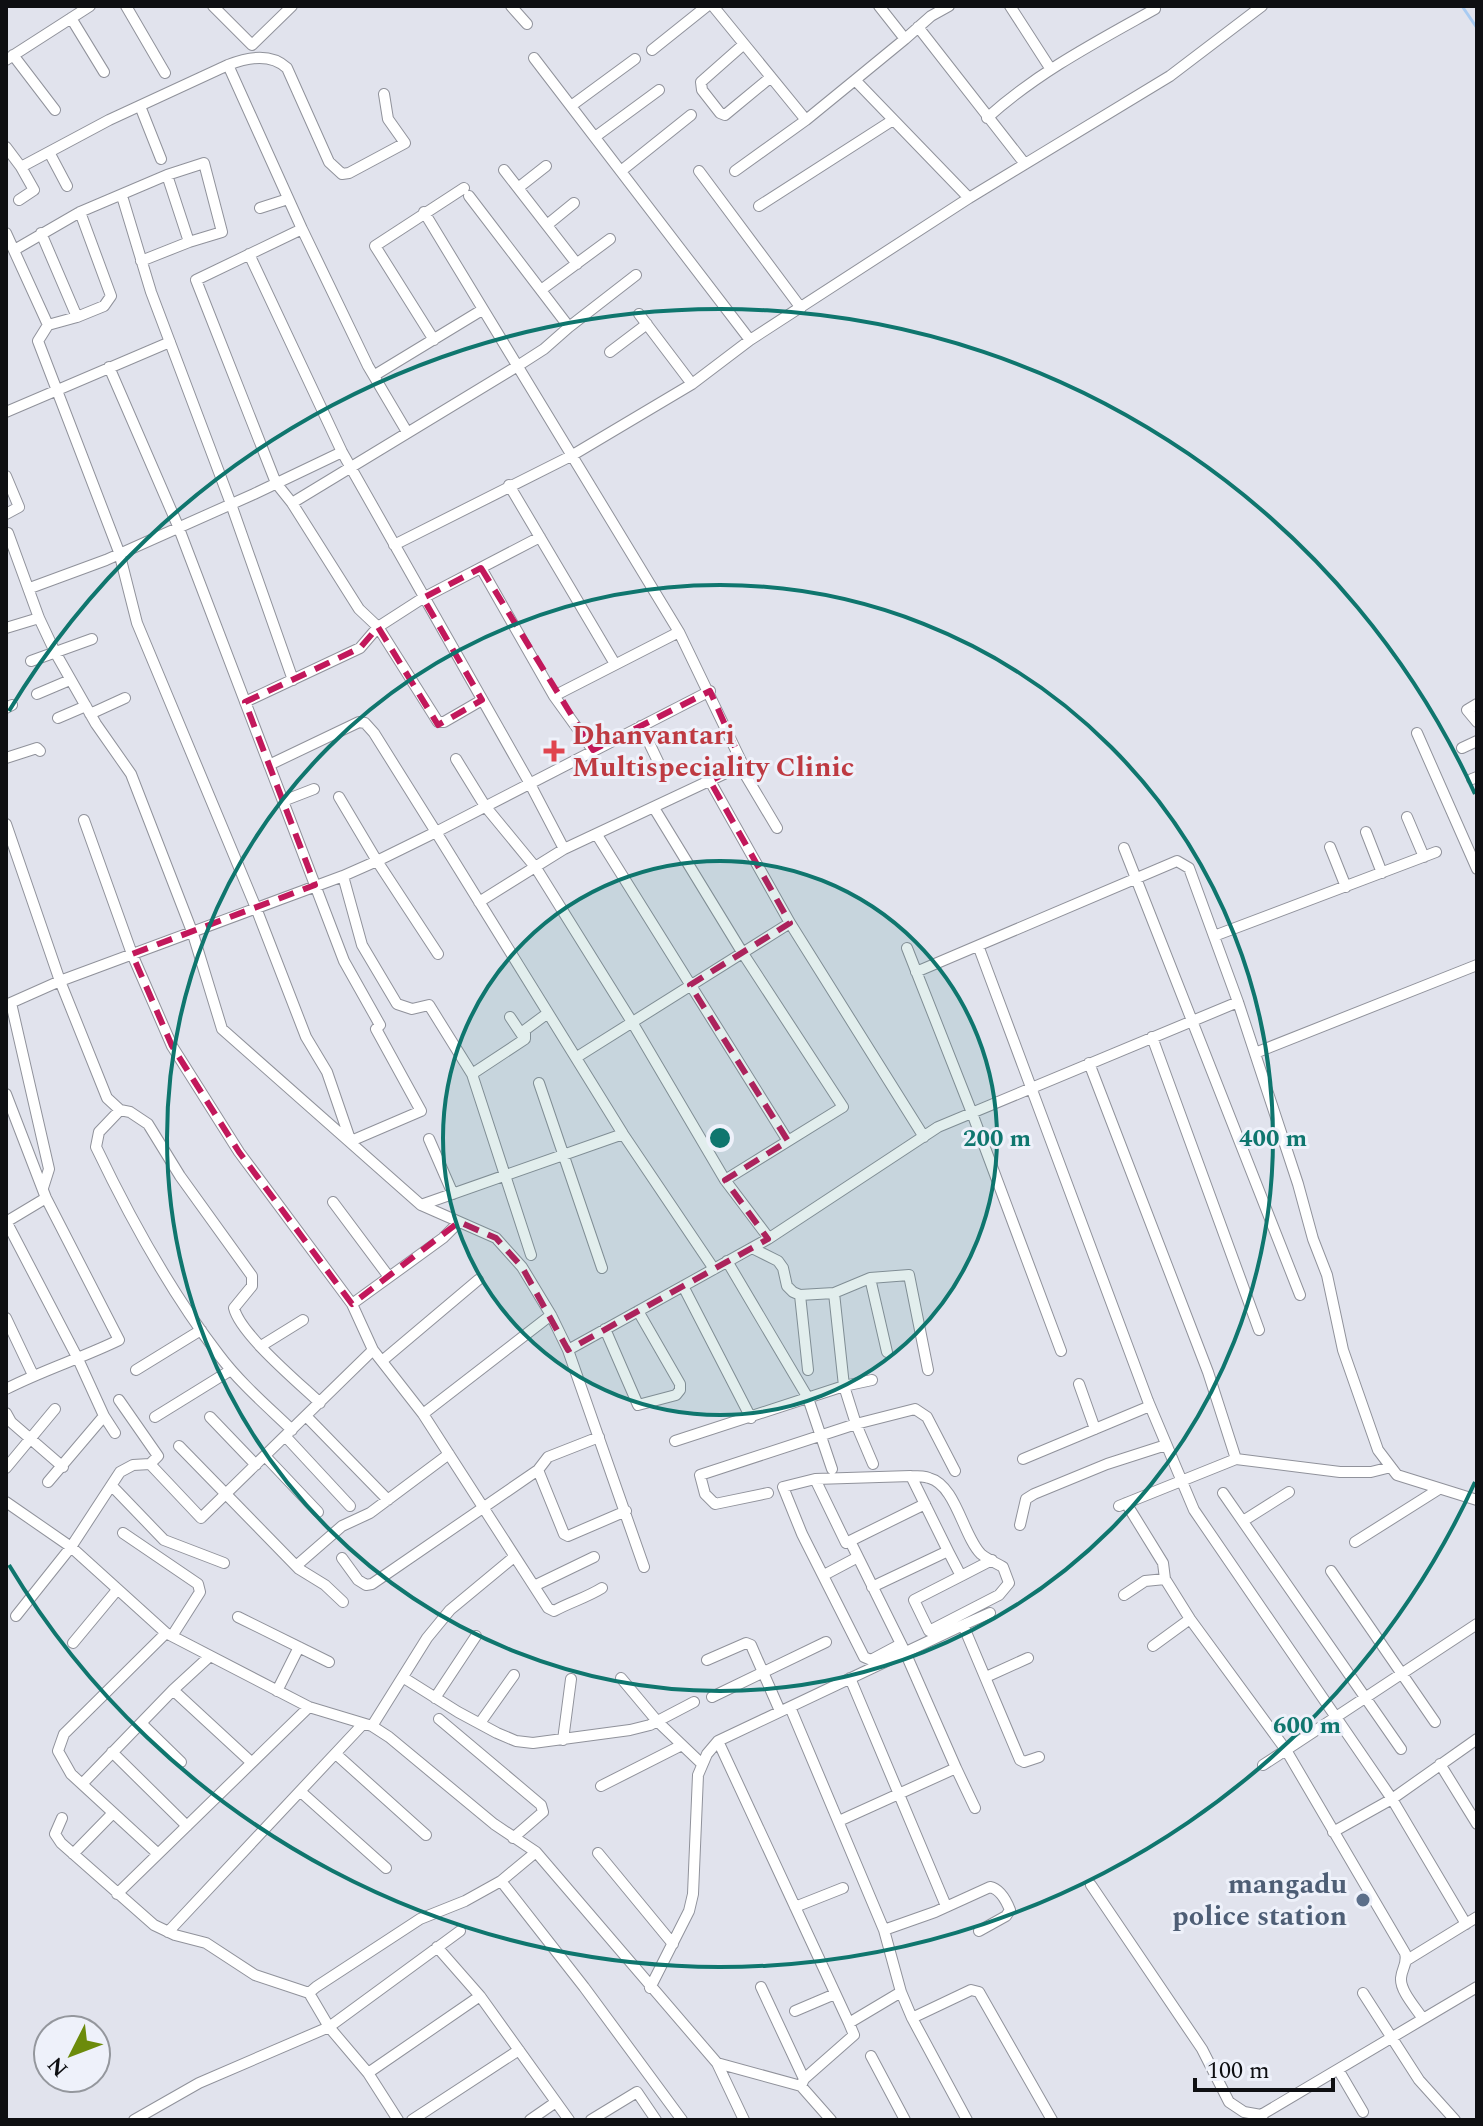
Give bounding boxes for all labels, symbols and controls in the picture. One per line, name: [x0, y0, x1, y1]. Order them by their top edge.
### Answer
place label: Dhanvantari Multispeciality Clinic: [572, 714, 854, 789]
marker: Dhanvantari Multispeciality Clinic: [543, 740, 565, 762]
text: 200 m: [963, 1121, 1031, 1157]
text: 400 m: [1239, 1121, 1307, 1157]
centre of rings: [706, 1124, 734, 1152]
text: 600 m: [1273, 1708, 1341, 1744]
place label: mangadu police station: [1172, 1863, 1347, 1938]
marker: mangadu police station: [1354, 1891, 1372, 1909]
north arrow: [32, 2014, 112, 2094]
scale bar: [1195, 2042, 1333, 2092]
text: N: [40, 2049, 77, 2084]
text: 100 m: [1207, 2053, 1270, 2089]

